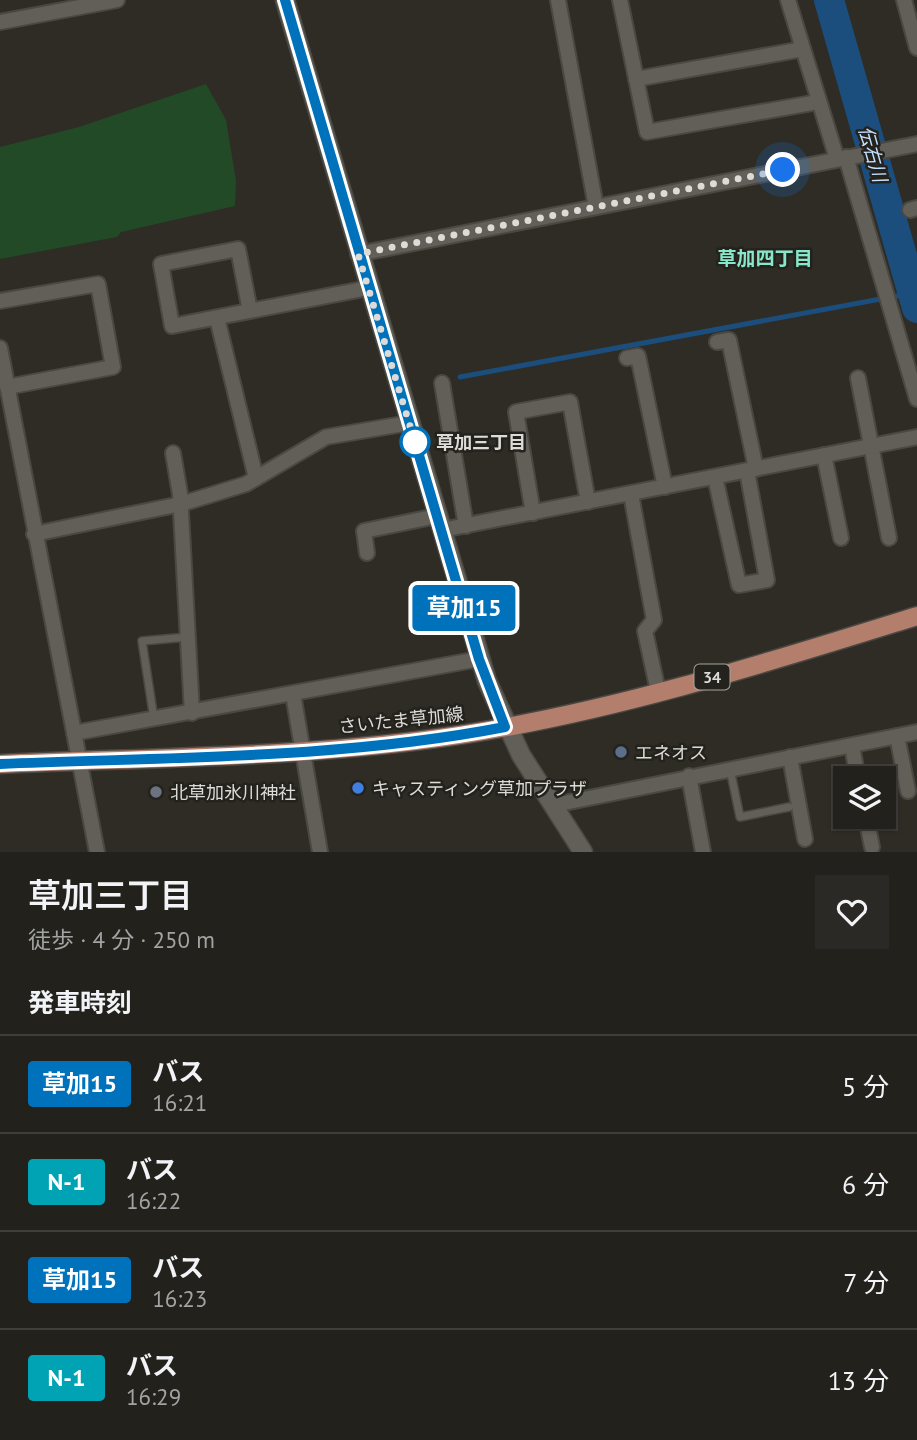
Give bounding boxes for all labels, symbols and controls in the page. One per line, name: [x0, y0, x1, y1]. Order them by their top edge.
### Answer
water label: 伝右川: [854, 123, 893, 187]
your location: [765, 152, 800, 187]
district label: 草加四丁目: [717, 246, 813, 270]
marker: 草加三丁目: [400, 427, 430, 457]
place label: 草加三丁目: [436, 431, 526, 454]
line badge: 草加15: [415, 585, 513, 631]
text: 草加15: [426, 592, 502, 623]
road number: 34: [694, 664, 730, 690]
street label: さいたま草加線: [337, 702, 465, 738]
place label: エネオス: [635, 741, 707, 764]
marker: エネオス: [613, 744, 629, 760]
map controls: [833, 766, 896, 829]
button: layers: [833, 766, 896, 829]
place label: キャスティング草加プラザ: [372, 777, 587, 800]
marker: キャスティング草加プラザ: [350, 780, 366, 796]
place label: 北草加氷川神社: [170, 781, 296, 804]
marker: 北草加氷川神社: [148, 784, 164, 800]
text: 草加三丁目: [28, 873, 193, 916]
button: heart: [815, 875, 889, 949]
text: 徒歩 · 4 分 · 250 m: [28, 925, 215, 954]
text: 発車時刻: [28, 986, 132, 1019]
text: バス: [152, 1055, 204, 1088]
text: 草加15: [42, 1068, 117, 1099]
text: 5 分: [842, 1070, 889, 1103]
text: 16:21: [152, 1088, 207, 1117]
text: バス: [126, 1153, 178, 1186]
text: N-1: [47, 1166, 86, 1197]
text: 6 分: [842, 1168, 889, 1201]
text: 16:22: [126, 1186, 181, 1215]
text: バス: [152, 1251, 204, 1284]
text: 草加15: [42, 1264, 117, 1295]
text: 7 分: [843, 1266, 889, 1299]
text: 16:23: [152, 1284, 207, 1313]
text: バス: [126, 1349, 178, 1382]
text: N-1: [47, 1362, 86, 1393]
text: 13 分: [828, 1364, 889, 1397]
text: 16:29: [126, 1382, 181, 1411]

